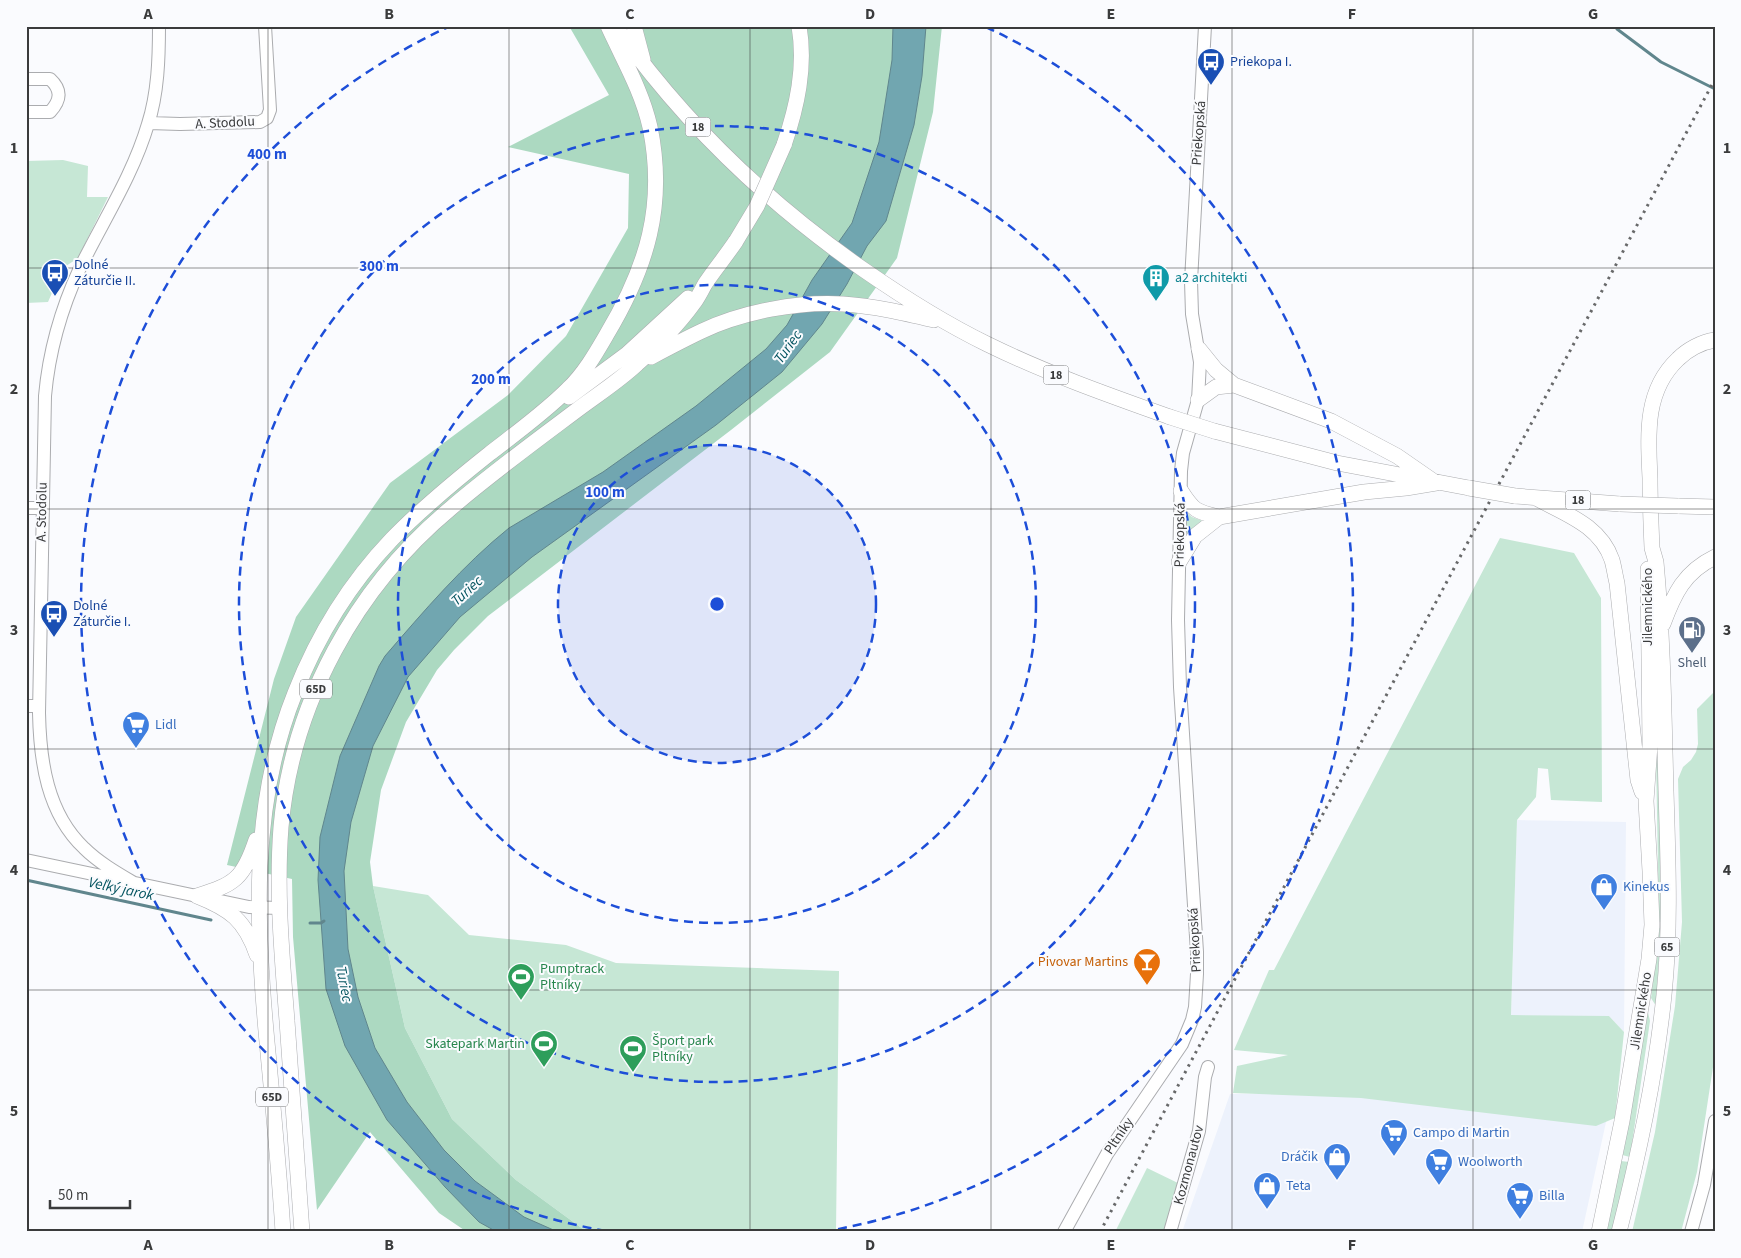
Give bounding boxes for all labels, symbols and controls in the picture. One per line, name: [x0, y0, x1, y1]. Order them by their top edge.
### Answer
text: A: [142, 3, 153, 25]
text: B: [384, 3, 394, 25]
text: C: [625, 3, 635, 25]
text: D: [865, 3, 875, 25]
text: E: [1107, 3, 1115, 25]
text: F: [1348, 3, 1356, 25]
text: G: [1588, 3, 1598, 25]
bus stop icon: Priekopa I.: [1196, 47, 1226, 86]
place label: Priekopa I.: [1230, 52, 1292, 72]
street label: Priekopská: [1187, 100, 1211, 166]
street label: A. Stodolu: [195, 111, 255, 135]
road number: 18: [686, 118, 710, 136]
text: 1: [10, 137, 18, 159]
text: 1: [1723, 137, 1731, 159]
text: 400 m: [247, 144, 287, 165]
place label: Dolné Záturčie II.: [74, 255, 136, 291]
text: 300 m: [359, 256, 399, 277]
bus stop icon: Dolné Záturčie II.: [40, 258, 70, 297]
building icon: a2 architekti: [1141, 263, 1171, 302]
place label: a2 architekti: [1175, 268, 1247, 288]
water label: Turiec: [769, 326, 807, 368]
road number: 18: [1044, 366, 1068, 384]
text: 200 m: [471, 369, 511, 390]
text: 2: [10, 378, 18, 400]
text: 2: [1723, 378, 1731, 400]
street label: A. Stodolu: [31, 482, 53, 542]
text: 100 m: [585, 482, 625, 503]
road number: 18: [1566, 490, 1590, 510]
street label: Priekopská: [1169, 502, 1191, 568]
street label: Jilemnického: [1638, 568, 1658, 646]
water label: Turiec: [446, 571, 488, 611]
centre of rings: [708, 595, 726, 613]
place label: Dolné Záturčie I.: [73, 596, 131, 632]
bus stop icon: Dolné Záturčie I.: [39, 599, 69, 638]
fuel station icon: Shell: [1677, 615, 1707, 654]
text: 3: [10, 619, 18, 641]
text: 3: [1723, 619, 1731, 641]
place label: Shell: [1677, 653, 1707, 673]
road number: 65D: [300, 680, 332, 699]
supermarket icon: Lidl: [121, 710, 151, 749]
place label: Lidl: [155, 715, 177, 735]
text: 4: [10, 859, 19, 881]
text: 4: [1723, 859, 1732, 881]
water label: Veľký jarok: [86, 872, 156, 906]
shop icon: Kinekus: [1589, 872, 1619, 911]
place label: Kinekus: [1623, 877, 1670, 897]
street label: Priekopská: [1183, 907, 1207, 973]
road number: 65: [1654, 938, 1680, 956]
bar icon: Pivovar Martins: [1132, 947, 1162, 986]
place label: Pivovar Martins: [1038, 952, 1128, 972]
place label: Pumptrack Pltníky: [540, 959, 604, 995]
sports icon: Pumptrack Pltníky: [506, 962, 536, 1001]
water label: Turiec: [330, 964, 358, 1004]
street label: Jilemnického: [1625, 971, 1657, 1051]
sports icon: Skatepark Martin: [529, 1029, 559, 1068]
place label: Šport park Pltníky: [652, 1031, 714, 1067]
place label: Skatepark Martin: [425, 1034, 525, 1054]
sports icon: Šport park Pltníky: [618, 1034, 648, 1073]
road number: 65D: [256, 1088, 288, 1106]
text: 5: [10, 1100, 18, 1122]
text: 5: [1723, 1100, 1731, 1122]
street label: Pltníky: [1099, 1113, 1139, 1159]
supermarket icon: Campo di Martin: [1379, 1118, 1409, 1157]
street label: Kozmonautov: [1169, 1123, 1209, 1207]
place label: Campo di Martin: [1413, 1123, 1510, 1143]
shop icon: Dráčik: [1322, 1142, 1352, 1181]
place label: Dráčik: [1281, 1147, 1318, 1167]
supermarket icon: Woolworth: [1424, 1147, 1454, 1186]
place label: Woolworth: [1458, 1152, 1523, 1172]
shop icon: Teta: [1252, 1171, 1282, 1210]
place label: Teta: [1286, 1176, 1311, 1196]
scale bar: [50, 1178, 130, 1210]
supermarket icon: Billa: [1505, 1181, 1535, 1220]
text: 50 m: [58, 1185, 88, 1206]
place label: Billa: [1539, 1186, 1565, 1206]
text: A: [142, 1234, 153, 1256]
text: B: [384, 1234, 394, 1256]
text: C: [625, 1234, 635, 1256]
text: D: [865, 1234, 875, 1256]
text: E: [1107, 1234, 1115, 1256]
text: F: [1348, 1234, 1356, 1256]
text: G: [1588, 1234, 1598, 1256]

